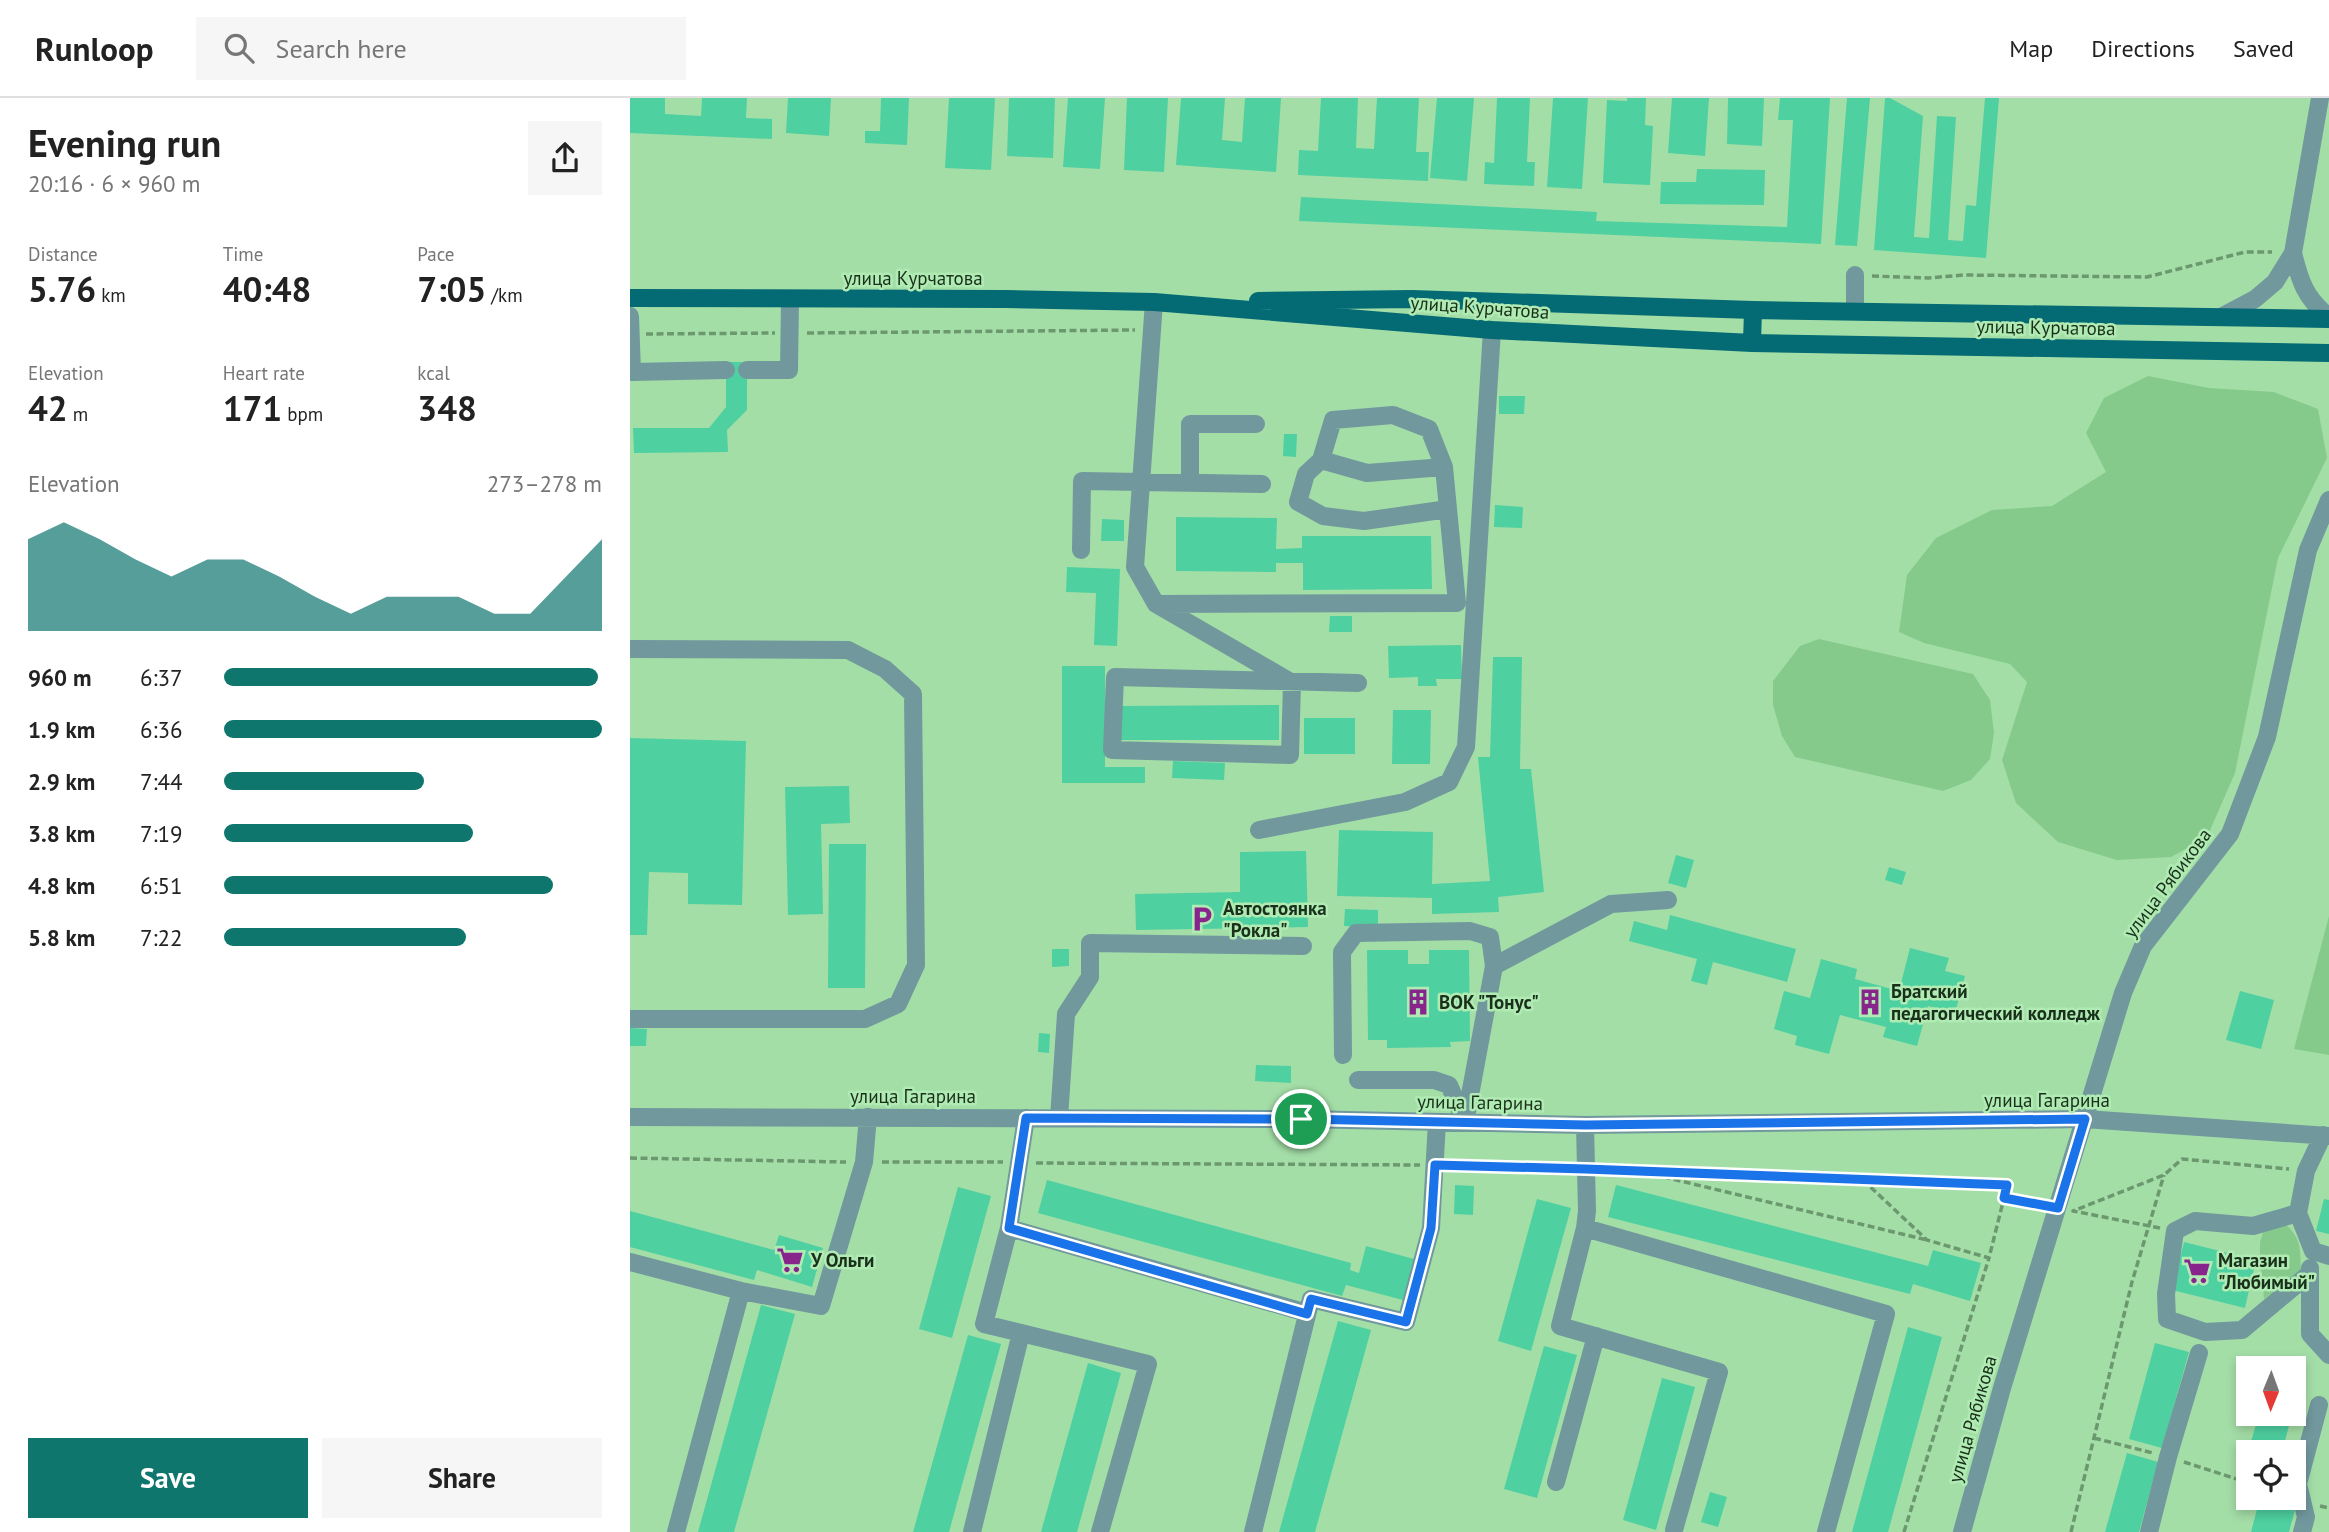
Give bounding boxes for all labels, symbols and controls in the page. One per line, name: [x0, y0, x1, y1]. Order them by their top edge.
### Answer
search box: [196, 17, 686, 80]
text: Runloop: [35, 27, 154, 70]
icon: search: [220, 29, 258, 67]
text: Search here: [276, 32, 407, 65]
text: Map: [2009, 33, 2053, 64]
text: Directions: [2091, 33, 2195, 64]
text: Saved: [2233, 33, 2294, 64]
text: Evening run: [28, 118, 221, 167]
button: share: [528, 121, 602, 195]
text: 20:16 · 6 × 960 m: [28, 169, 200, 198]
text: Distance: [28, 242, 98, 266]
text: Time: [223, 242, 263, 266]
text: Pace: [417, 242, 455, 266]
text: 5.76: [28, 266, 96, 312]
text: 40:48: [223, 266, 311, 312]
text: 7:05: [417, 266, 486, 312]
street label: улица Курчатова: [843, 266, 983, 290]
text: km: [96, 283, 126, 307]
text: /km: [486, 283, 523, 307]
street label: улица Курчатова: [1410, 290, 1550, 324]
street label: улица Курчатова: [1976, 314, 2116, 340]
text: Elevation: [28, 361, 104, 385]
text: Heart rate: [223, 361, 305, 385]
text: kcal: [417, 361, 450, 385]
text: 42: [28, 385, 68, 431]
text: 171: [223, 385, 282, 431]
text: 348: [417, 385, 477, 431]
text: m: [68, 402, 88, 426]
text: bpm: [282, 402, 323, 426]
text: Elevation: [28, 469, 120, 498]
text: 273–278 m: [487, 469, 602, 498]
text: 960 m: [28, 663, 91, 692]
text: 6:37: [140, 663, 183, 692]
text: 1.9 km: [28, 715, 95, 744]
text: 6:36: [140, 715, 183, 744]
text: 2.9 km: [28, 767, 95, 796]
text: 7:44: [140, 767, 183, 796]
text: 3.8 km: [28, 819, 95, 848]
text: 7:19: [140, 819, 183, 848]
street label: улица Рябикова: [2118, 823, 2216, 943]
text: 4.8 km: [28, 871, 95, 900]
text: 6:51: [140, 871, 183, 900]
place label: Автостоянка "Рокла": [1223, 896, 1327, 942]
parking icon: Автостоянка "Рокла": [1187, 904, 1217, 934]
text: 5.8 km: [28, 923, 95, 952]
text: 7:22: [140, 923, 183, 952]
place label: Братский педагогический колледж: [1891, 979, 2101, 1025]
building icon: ВОК "Тонус": [1403, 987, 1433, 1017]
building icon: Братский педагогический колледж: [1855, 987, 1885, 1017]
place label: ВОК "Тонус": [1439, 990, 1539, 1014]
street label: улица Гагарина: [850, 1084, 976, 1108]
street label: улица Гагарина: [1984, 1088, 2110, 1112]
pin: [1271, 1089, 1331, 1149]
street label: улица Гагарина: [1417, 1089, 1543, 1115]
icon: arrive: [1282, 1100, 1320, 1138]
supermarket icon: У Ольги: [775, 1245, 805, 1275]
place label: У Ольги: [810, 1248, 874, 1272]
place label: Магазин "Любимый": [2218, 1248, 2315, 1294]
supermarket icon: Магазин "Любимый": [2182, 1256, 2212, 1286]
street label: улица Рябикова: [1942, 1353, 2002, 1485]
north arrow: [2236, 1356, 2306, 1426]
map controls: [2236, 1356, 2306, 1510]
button: Save: [28, 1438, 308, 1518]
button: Share: [322, 1438, 602, 1518]
button: locate: [2236, 1440, 2306, 1510]

